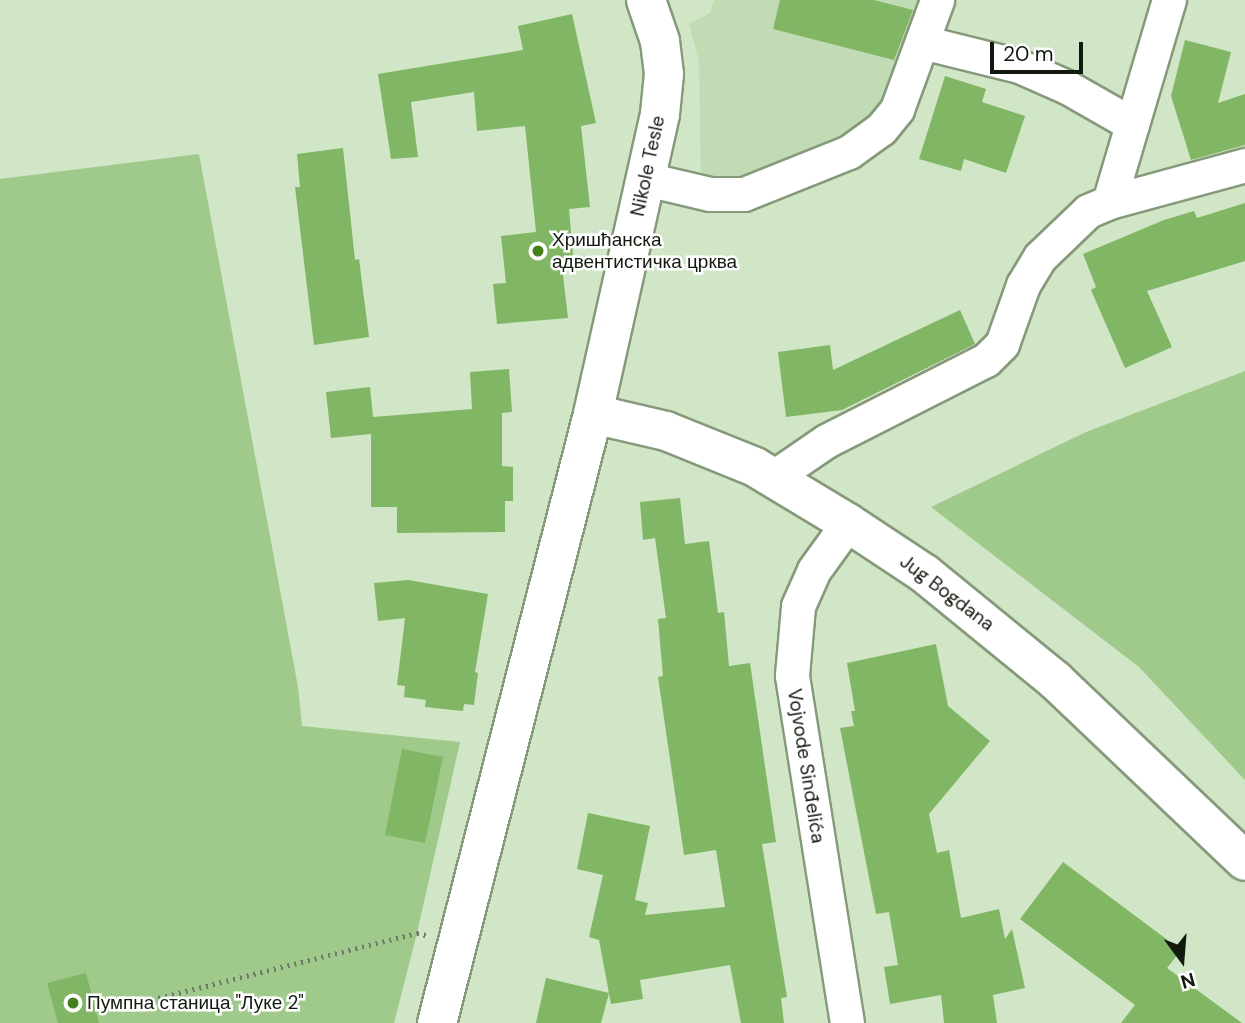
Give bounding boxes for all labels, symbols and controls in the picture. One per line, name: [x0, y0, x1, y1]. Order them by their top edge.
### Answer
scale bar: [993, 28, 1086, 72]
text: 20 m: [1003, 40, 1054, 68]
street label: Nikole Tesle: [626, 114, 670, 218]
place label: Хришћанска адвентистичка црква: [552, 229, 737, 273]
marker: Хришћанска адвентистичка црква: [530, 243, 546, 259]
street label: Jug Bogdana: [895, 550, 999, 636]
street label: Vojvode Sinđelića: [783, 687, 829, 845]
north arrow: [1147, 925, 1217, 995]
text: N: [1178, 967, 1198, 995]
place label: Пумпна станица "Луке 2": [87, 992, 304, 1014]
marker: Пумпна станица "Луке 2": [65, 995, 81, 1011]

